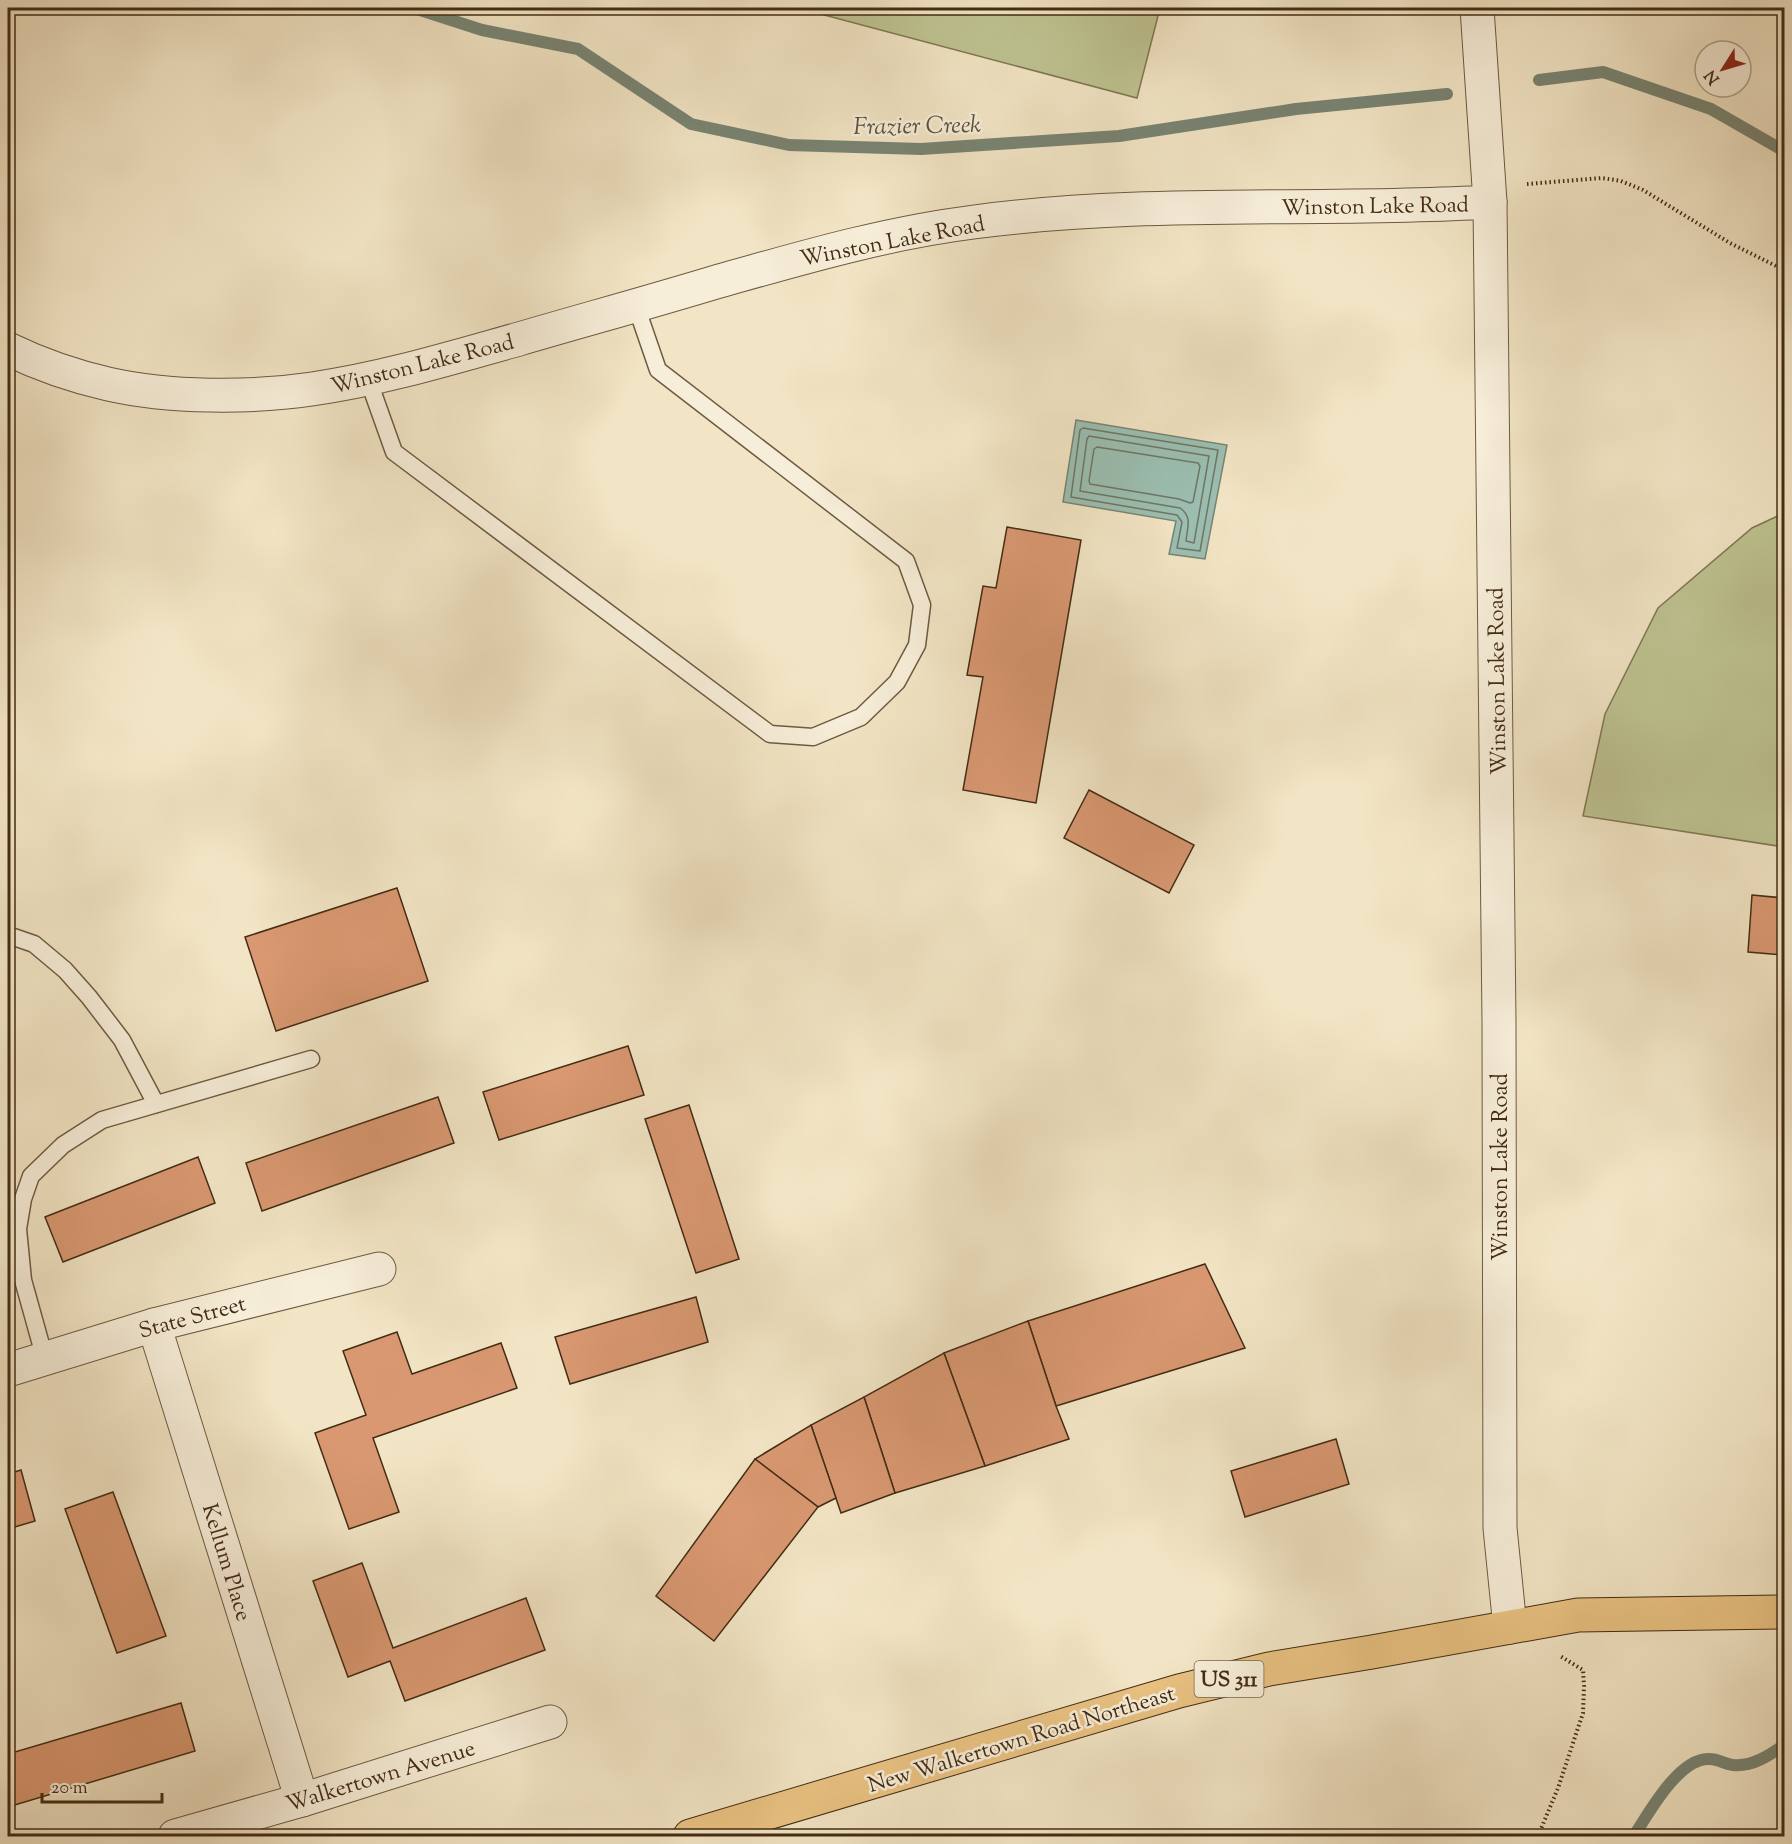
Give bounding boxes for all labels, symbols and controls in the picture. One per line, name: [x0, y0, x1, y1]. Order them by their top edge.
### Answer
north arrow: [1693, 39, 1753, 99]
text: N: [1700, 64, 1726, 89]
water label: Frazier Creek: [853, 109, 981, 145]
street label: Winston Lake Road: [1281, 190, 1469, 226]
street label: Winston Lake Road: [797, 209, 988, 277]
street label: Winston Lake Road: [328, 328, 518, 404]
street label: Winston Lake Road: [1481, 587, 1517, 775]
street label: Winston Lake Road: [1486, 1073, 1518, 1261]
street label: State Street: [136, 1289, 250, 1349]
street label: Kellum Place: [192, 1500, 258, 1626]
road number: US 311: [1194, 1661, 1264, 1697]
street label: New Walkertown Road Northeast: [864, 1679, 1180, 1803]
street label: Walkertown Avenue: [282, 1734, 479, 1822]
scale bar: [42, 1766, 162, 1804]
text: 20 m: [51, 1776, 88, 1802]

